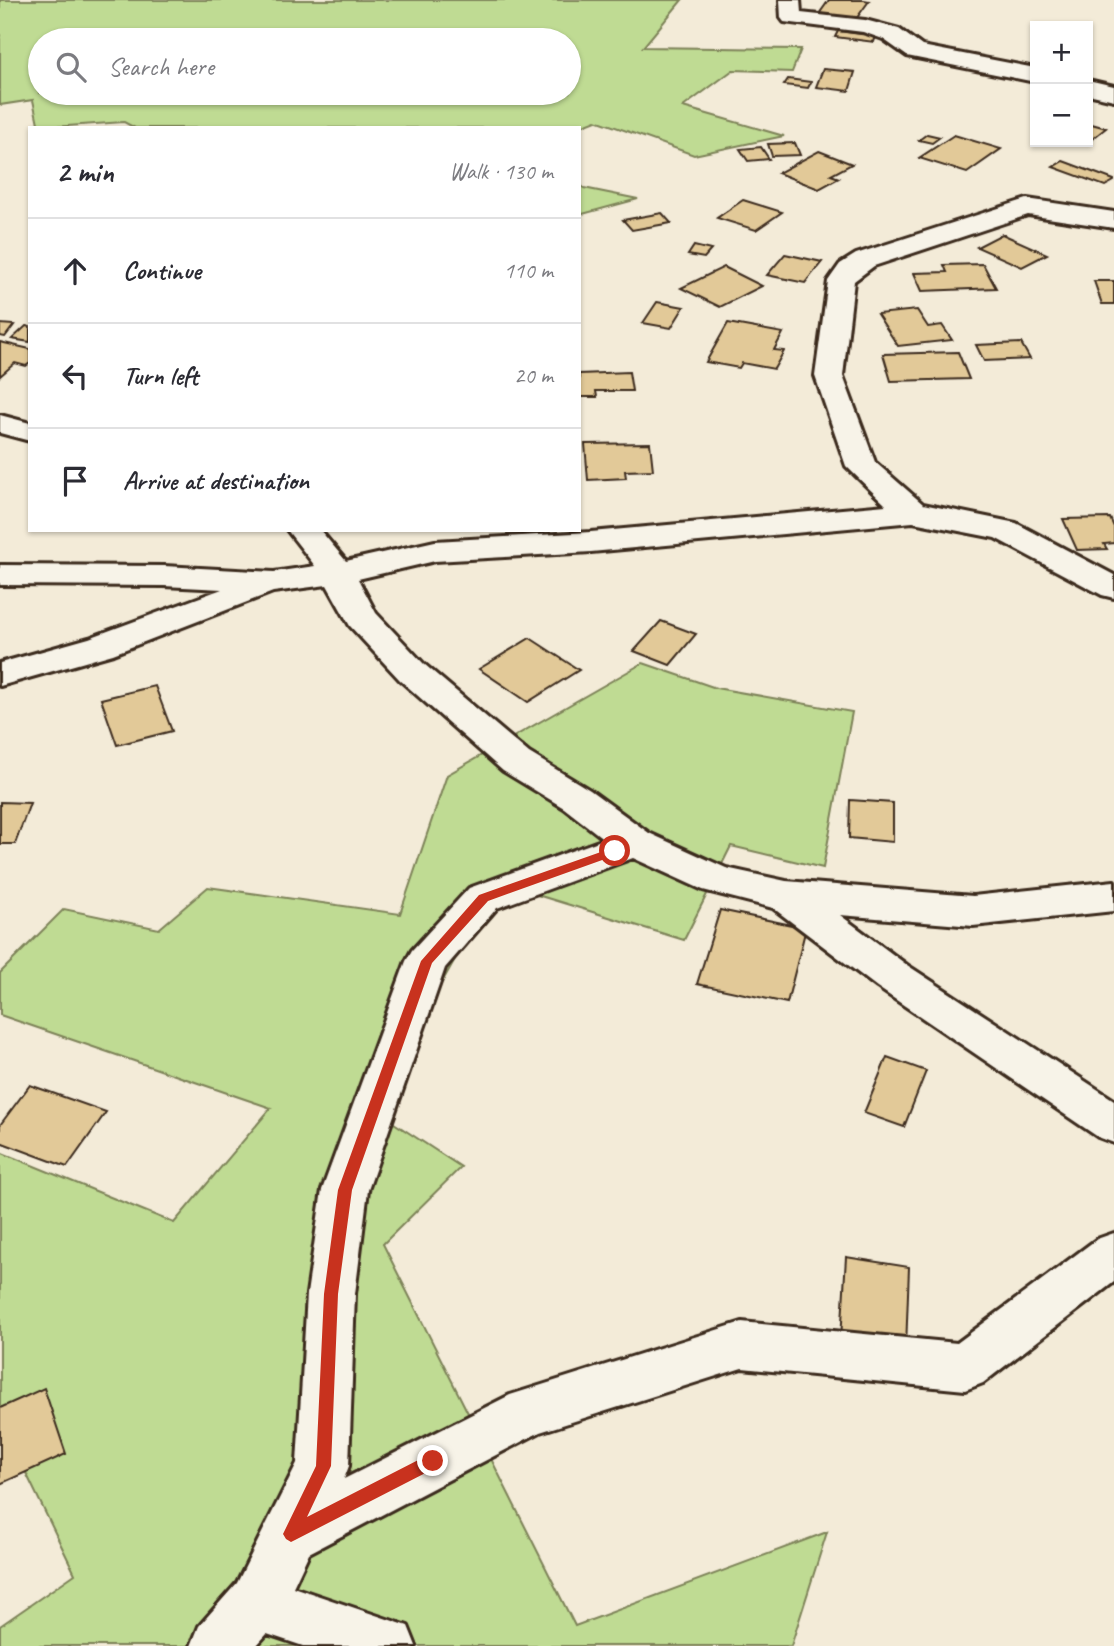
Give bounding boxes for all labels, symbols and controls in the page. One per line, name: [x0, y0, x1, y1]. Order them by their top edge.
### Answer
map controls: [1030, 21, 1093, 147]
button: +: [1030, 21, 1093, 84]
search box: [28, 28, 581, 105]
icon: search: [52, 48, 90, 86]
text: Search here: [108, 50, 214, 83]
button: −: [1030, 84, 1093, 147]
text: 2 min: [56, 153, 113, 191]
text: Walk · 130 m: [449, 157, 553, 186]
icon: ahead: [56, 252, 94, 290]
text: Continue: [123, 254, 201, 287]
text: 110 m: [504, 256, 553, 285]
icon: left: [56, 357, 94, 395]
text: Turn left: [123, 359, 198, 392]
text: 20 m: [514, 361, 553, 390]
icon: arrive: [56, 462, 94, 500]
text: Arrive at destination: [123, 464, 309, 497]
route start: [599, 835, 630, 866]
route end: [417, 1445, 448, 1476]

